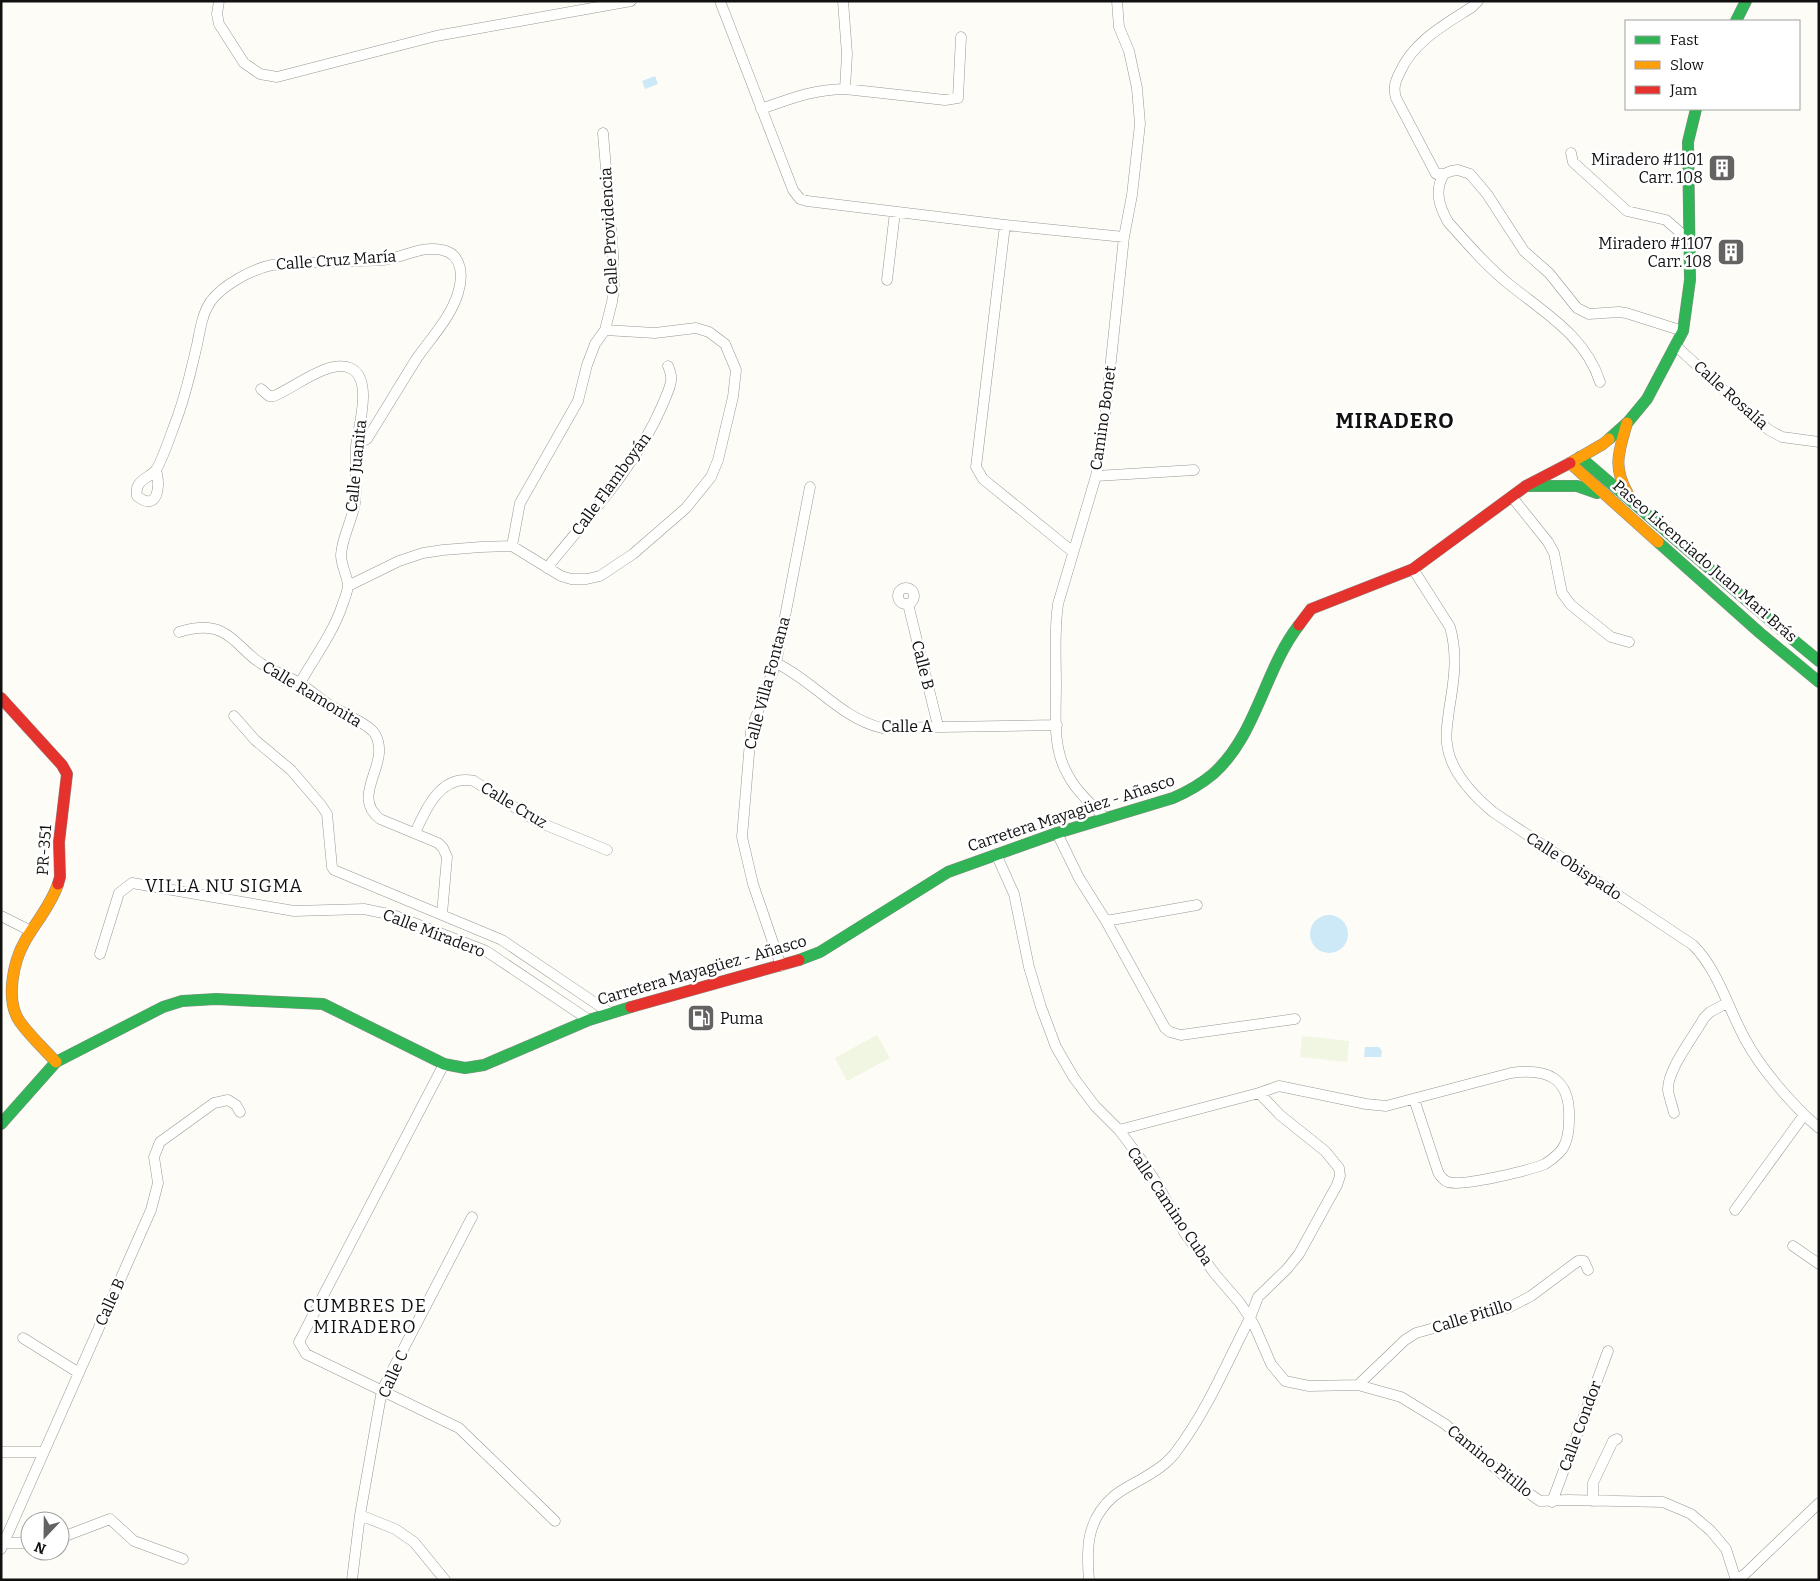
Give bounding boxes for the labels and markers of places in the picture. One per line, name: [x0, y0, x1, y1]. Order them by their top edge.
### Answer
place label: Miradero #1101 Carr. 108: [1591, 150, 1704, 187]
building icon: Miradero #1101 Carr. 108: [1707, 153, 1737, 183]
place label: Miradero #1107 Carr. 108: [1598, 234, 1712, 271]
building icon: Miradero #1107 Carr. 108: [1716, 237, 1746, 267]
fuel station icon: Puma: [686, 1003, 716, 1033]
place label: Puma: [720, 1009, 764, 1028]

